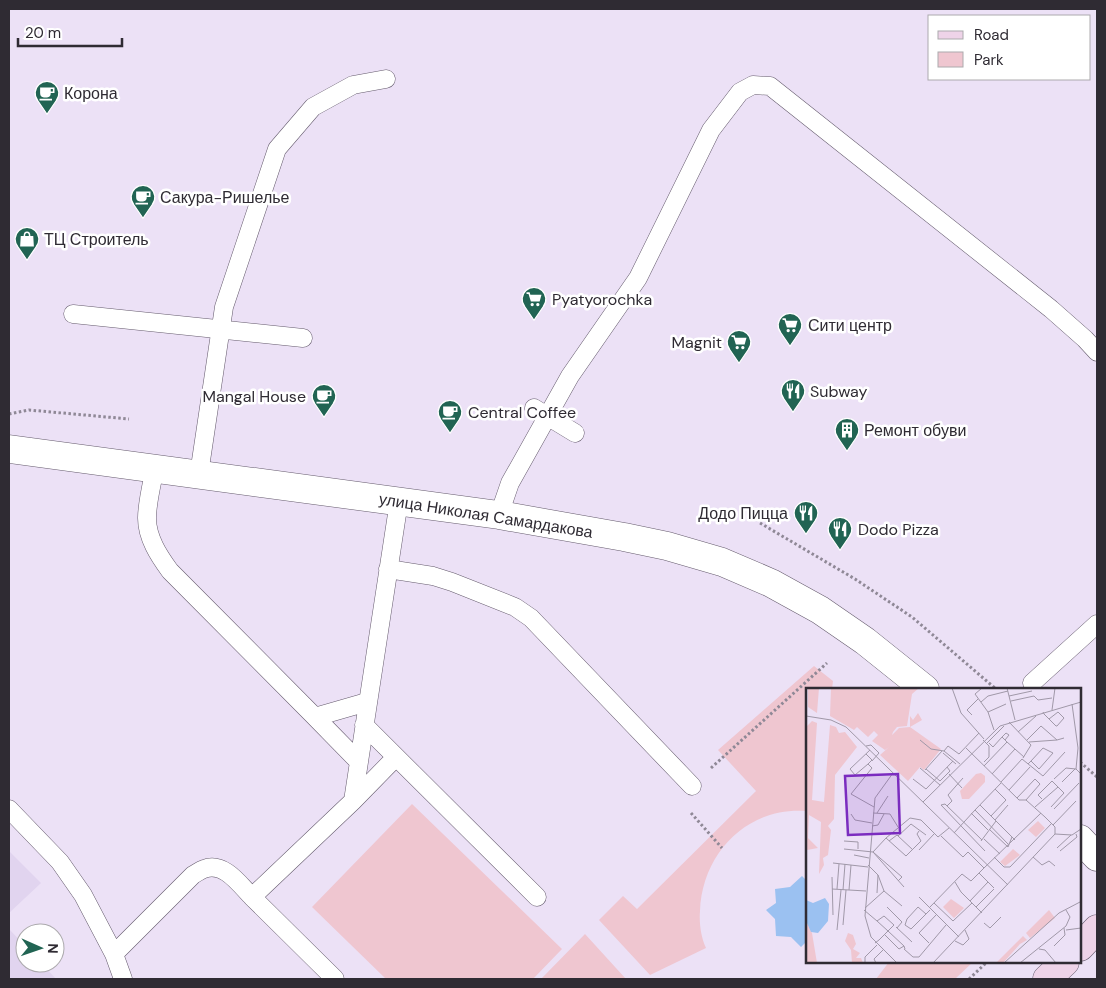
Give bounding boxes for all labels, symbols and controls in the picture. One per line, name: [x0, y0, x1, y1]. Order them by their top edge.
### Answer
scale bar: [18, 15, 121, 47]
legend: [928, 15, 1091, 80]
text: 20 m: [25, 23, 61, 43]
text: Road: [974, 25, 1009, 45]
text: Park: [974, 50, 1004, 70]
cafe icon: Корона: [34, 80, 60, 114]
place label: Корона: [64, 83, 118, 104]
cafe icon: Сакура-Ришелье: [130, 184, 156, 218]
place label: Сакура-Ришелье: [160, 187, 290, 208]
shop icon: ТЦ Строитель: [14, 226, 40, 260]
place label: ТЦ Строитель: [44, 229, 149, 250]
supermarket icon: Pyatyorochka: [521, 286, 547, 320]
place label: Pyatyorochka: [552, 289, 652, 310]
supermarket icon: Сити центр: [777, 312, 803, 346]
place label: Сити центр: [808, 315, 892, 336]
supermarket icon: Magnit: [726, 329, 752, 363]
place label: Magnit: [672, 332, 722, 353]
restaurant icon: Subway: [780, 378, 806, 412]
place label: Subway: [810, 381, 868, 402]
cafe icon: Mangal House: [311, 383, 337, 417]
place label: Mangal House: [203, 386, 306, 407]
cafe icon: Central Coffee: [437, 399, 463, 433]
place label: Central Coffee: [468, 402, 576, 423]
building icon: Ремонт обуви: [834, 417, 860, 451]
place label: Ремонт обуви: [864, 420, 966, 441]
street label: улица Николая Самардакова: [378, 488, 594, 543]
restaurant icon: Додо Пицца: [793, 500, 819, 534]
place label: Додо Пицца: [698, 503, 788, 524]
restaurant icon: Dodo Pizza: [827, 516, 853, 550]
place label: Dodo Pizza: [858, 519, 939, 540]
inset map: [806, 688, 1081, 963]
north arrow: [15, 923, 65, 973]
text: N: [44, 943, 62, 954]

